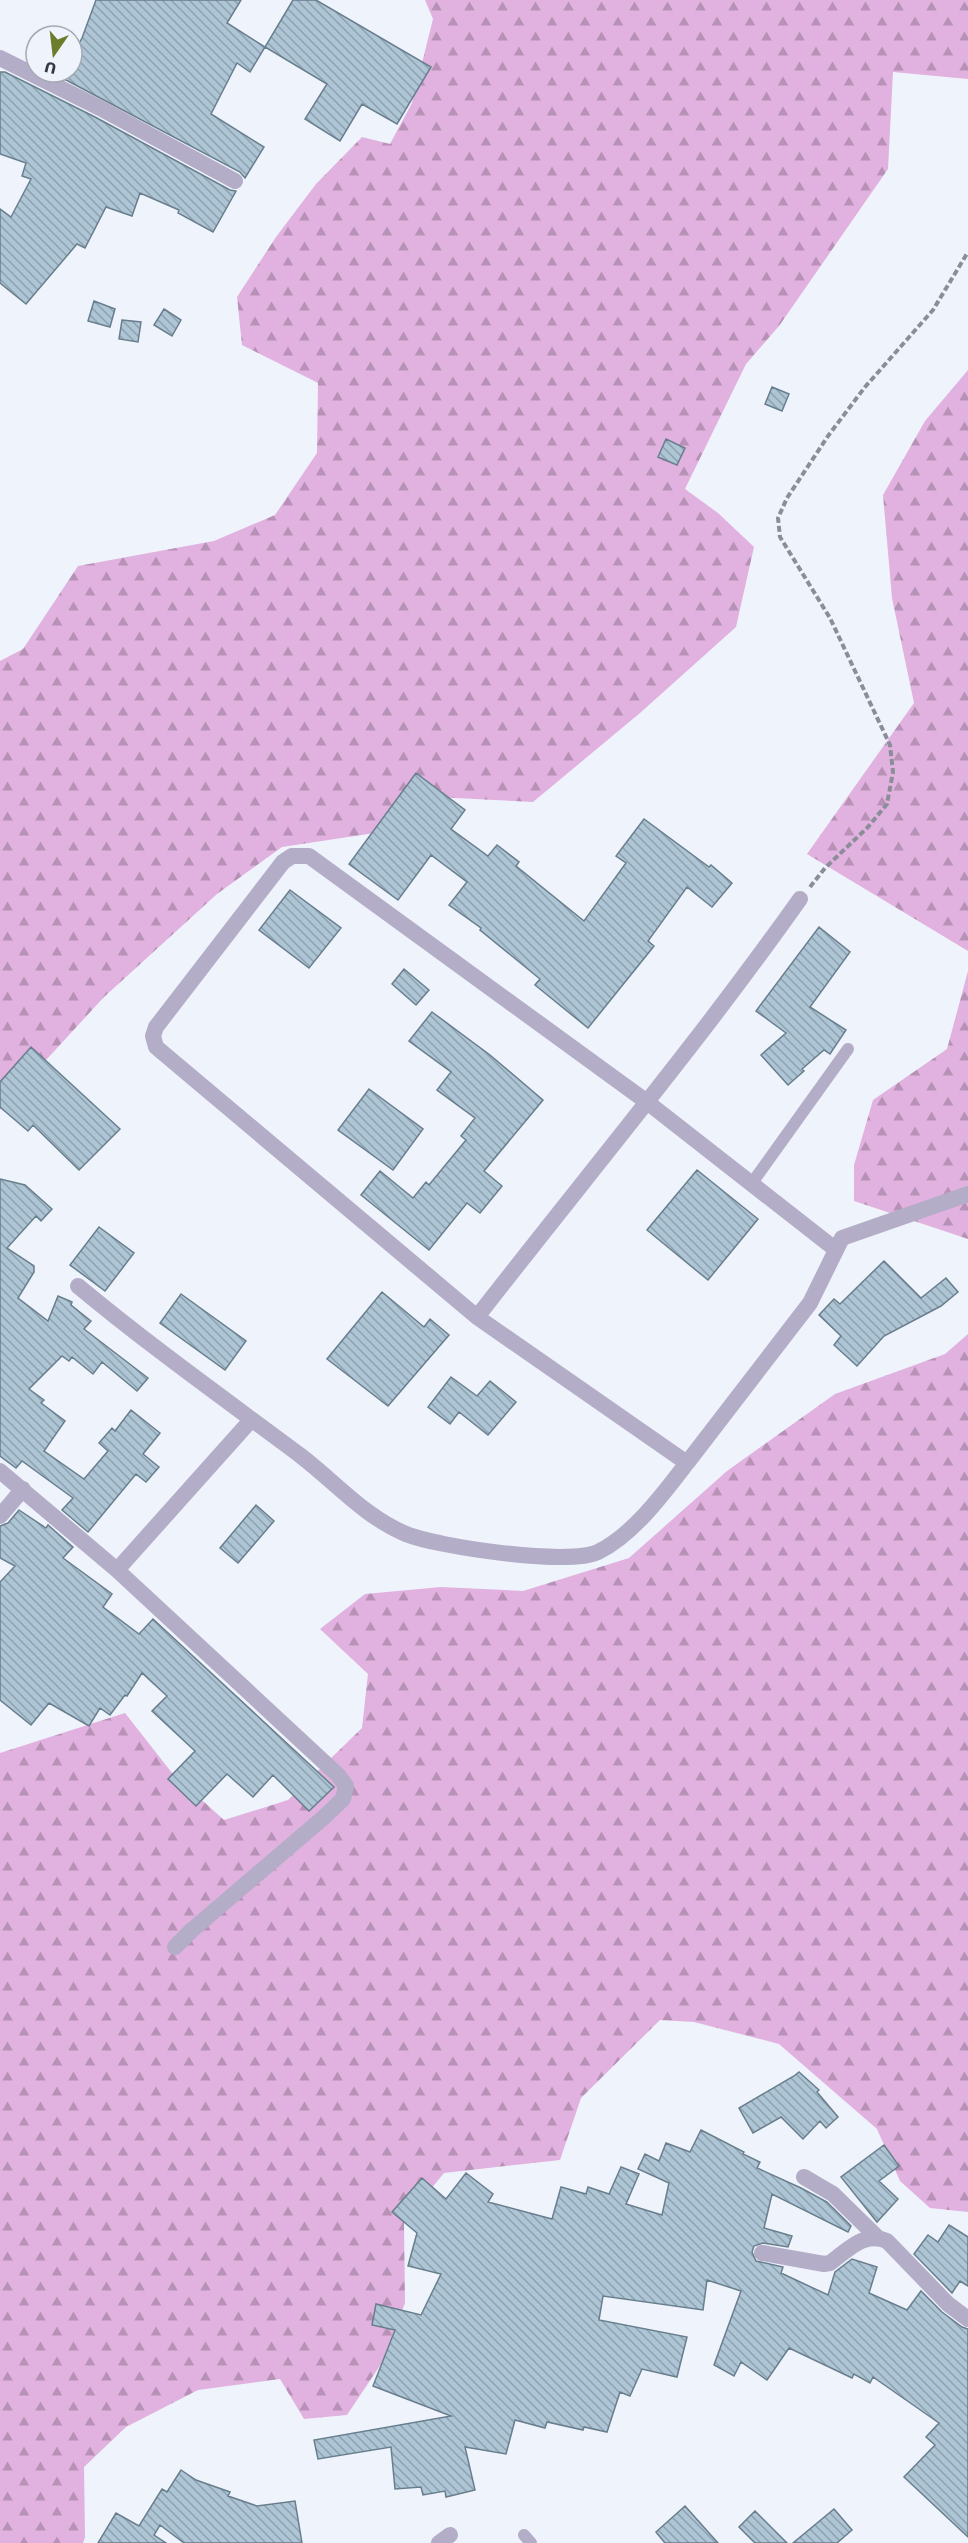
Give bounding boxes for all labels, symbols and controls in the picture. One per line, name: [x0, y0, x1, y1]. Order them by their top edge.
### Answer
north arrow: [24, 24, 84, 84]
text: U: [43, 57, 58, 79]

